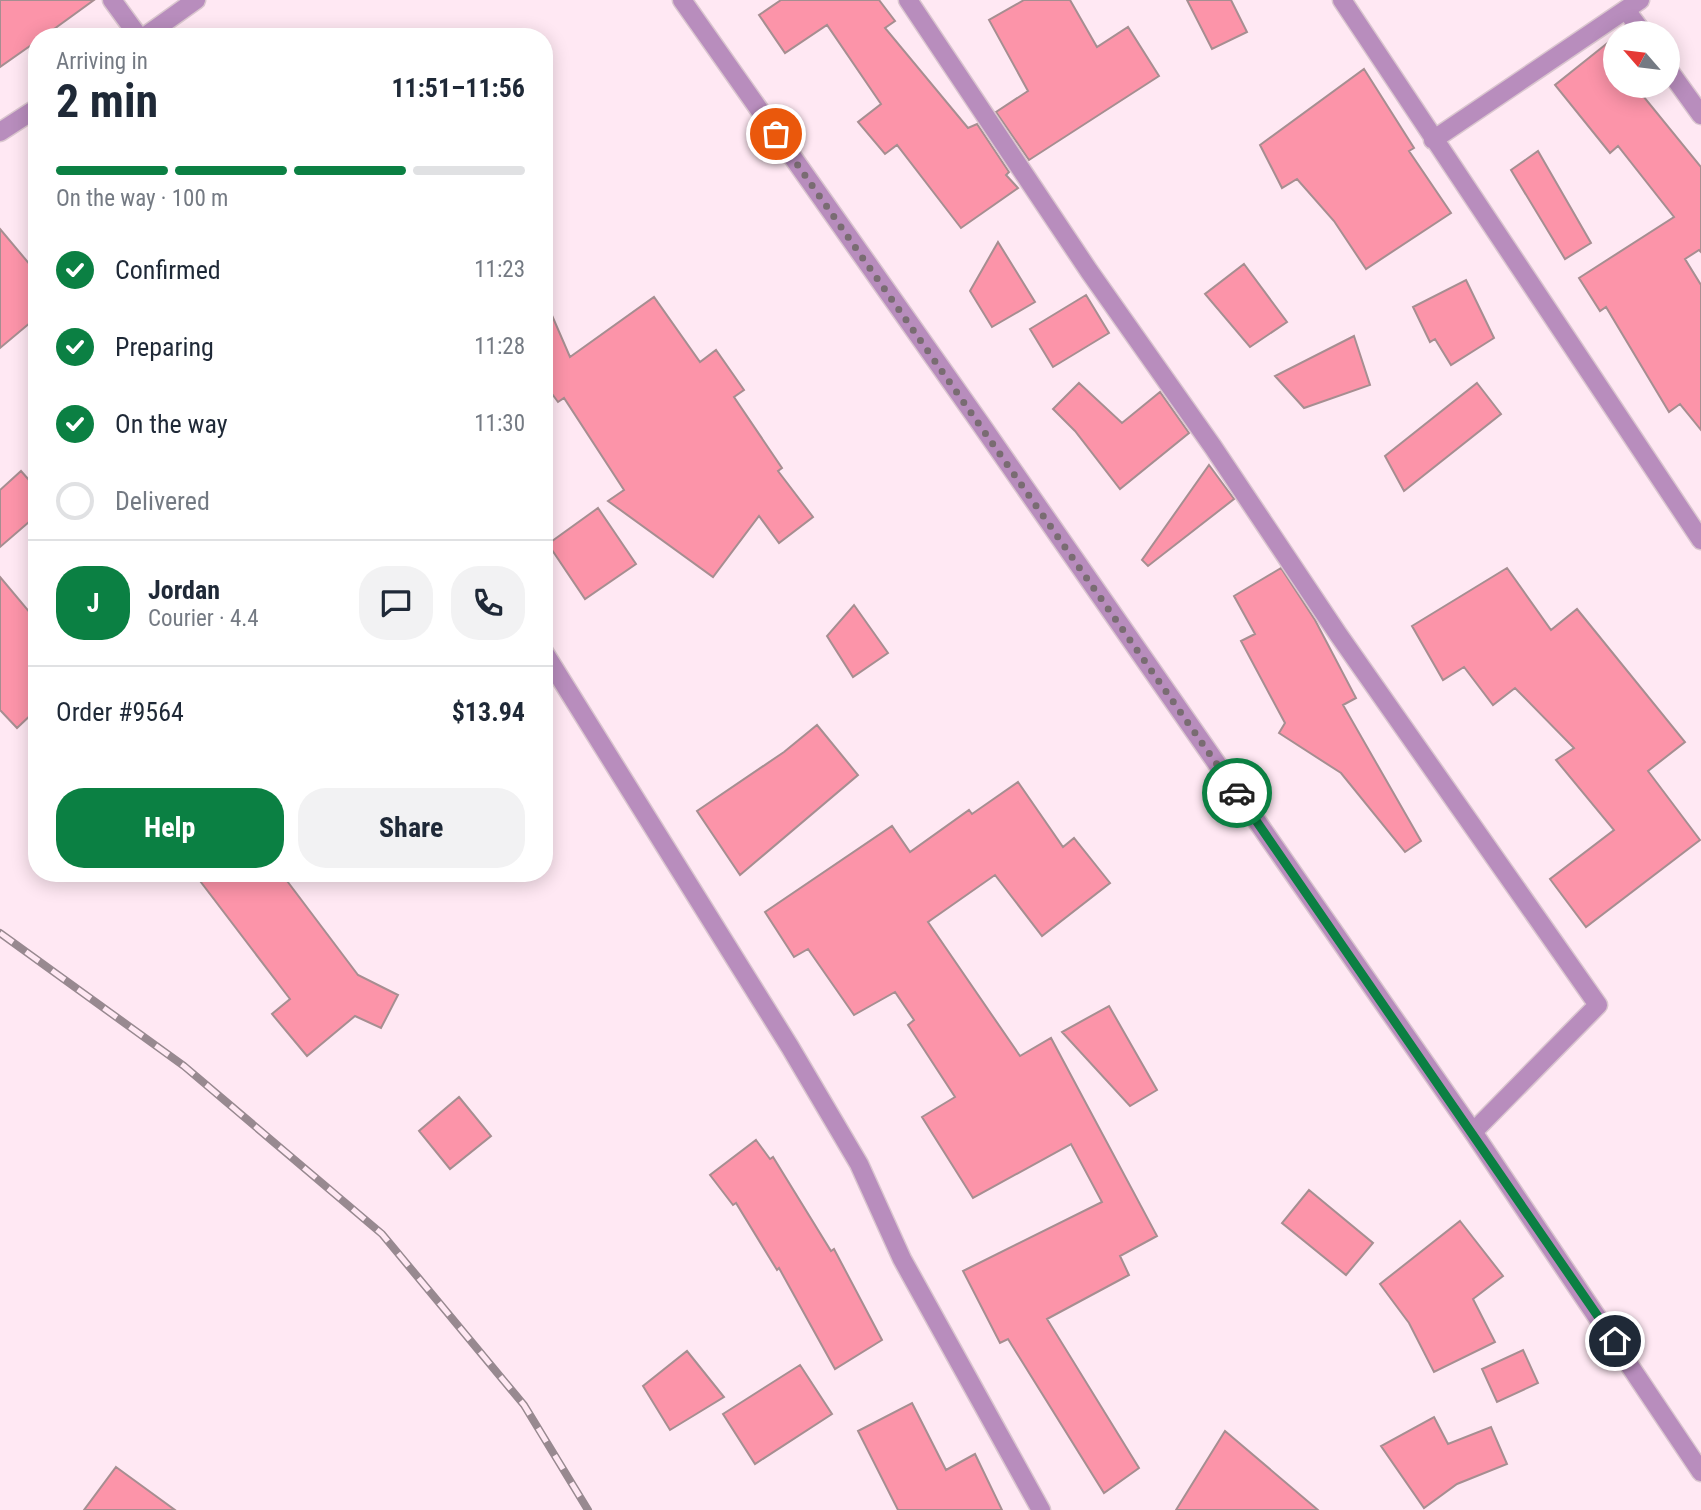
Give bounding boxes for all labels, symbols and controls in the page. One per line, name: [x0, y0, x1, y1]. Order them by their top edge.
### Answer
north arrow: [1603, 21, 1680, 98]
map controls: [1603, 21, 1680, 98]
text: Arriving in: [56, 48, 148, 75]
text: 11:51–11:56: [391, 73, 525, 103]
text: 2 min: [56, 74, 158, 128]
pin: [746, 104, 806, 164]
icon: bag: [757, 115, 795, 153]
text: On the way · 100 m: [56, 185, 228, 212]
icon: check: [56, 251, 94, 289]
text: Confirmed: [115, 255, 221, 285]
text: 11:23: [474, 256, 525, 283]
icon: check: [56, 328, 94, 366]
text: Preparing: [115, 332, 214, 362]
text: 11:28: [474, 333, 525, 360]
icon: check: [56, 405, 94, 443]
text: On the way: [115, 409, 228, 439]
text: 11:30: [474, 410, 525, 437]
text: Delivered: [115, 486, 210, 516]
button: chat: [359, 566, 433, 640]
button: phone: [451, 566, 525, 640]
text: Jordan: [148, 575, 220, 605]
text: J: [87, 588, 99, 618]
text: Courier · 4.4: [148, 605, 259, 632]
text: Order #9564: [56, 697, 184, 727]
text: $13.94: [452, 697, 525, 727]
courier: [1202, 758, 1272, 828]
icon: car: [1218, 774, 1256, 812]
button: Help: [56, 788, 284, 868]
button: Share: [298, 788, 525, 868]
pin: [1585, 1311, 1645, 1371]
icon: home: [1596, 1322, 1634, 1360]

